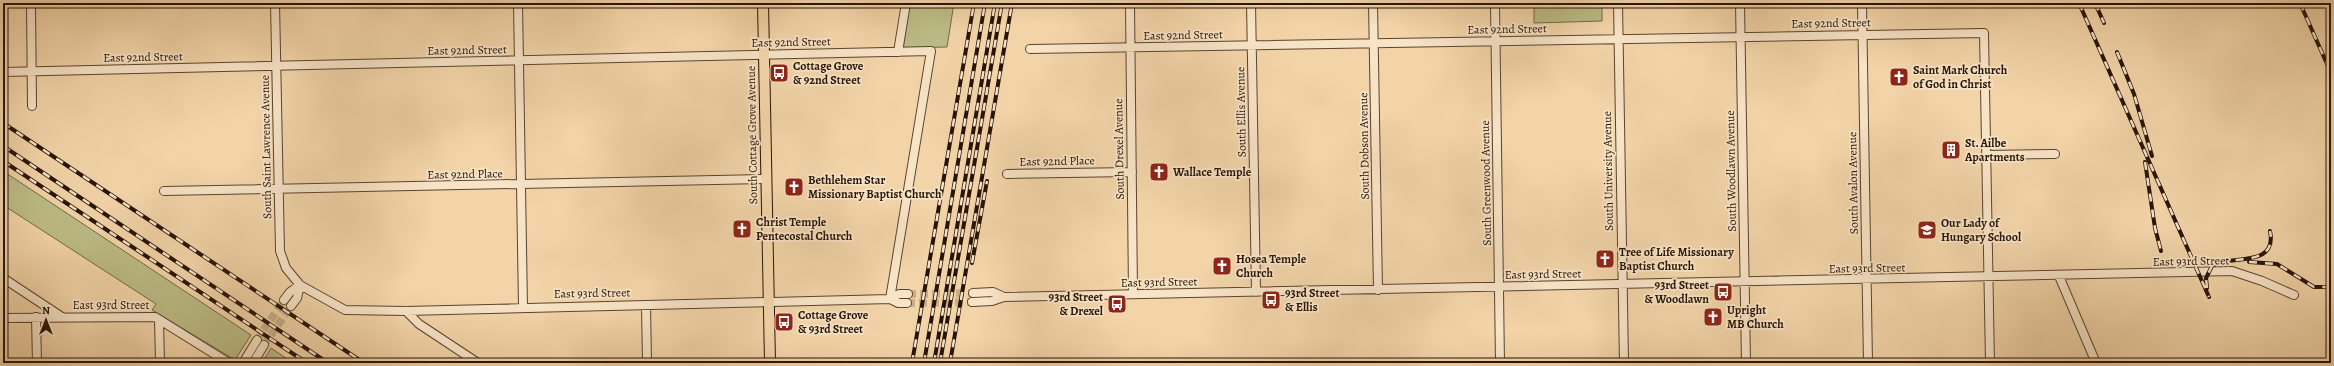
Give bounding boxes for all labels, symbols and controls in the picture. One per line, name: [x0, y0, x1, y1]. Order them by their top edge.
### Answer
street label: East 92nd Street: [1791, 14, 1871, 32]
street label: East 92nd Street: [1467, 20, 1547, 38]
street label: East 92nd Street: [1143, 26, 1223, 44]
street label: East 92nd Street: [751, 33, 831, 51]
street label: East 92nd Street: [427, 41, 507, 59]
street label: East 92nd Street: [103, 48, 183, 66]
place label: Cottage Grove & 92nd Street: [793, 58, 864, 88]
bus stop icon: Cottage Grove & 92nd Street: [768, 62, 790, 84]
place label: Saint Mark Church of God in Christ: [1913, 62, 2008, 92]
street label: South Cottage Grove Avenue: [743, 66, 761, 204]
church icon: Saint Mark Church of God in Christ: [1888, 66, 1910, 88]
street label: South Ellis Avenue: [1232, 67, 1250, 157]
street label: South Saint Lawrence Avenue: [257, 75, 275, 219]
street label: South Dobson Avenue: [1355, 92, 1373, 200]
street label: South Drexel Avenue: [1110, 98, 1128, 200]
street label: South Woodlawn Avenue: [1722, 110, 1740, 232]
street label: South University Avenue: [1599, 111, 1617, 231]
street label: South Greenwood Avenue: [1477, 120, 1495, 246]
street label: South Avalon Avenue: [1844, 132, 1862, 234]
place label: St. Ailbe Apartments: [1964, 135, 2025, 165]
building icon: St. Ailbe Apartments: [1940, 139, 1962, 161]
street label: East 92nd Place: [1019, 152, 1095, 170]
church icon: Wallace Temple: [1148, 161, 1170, 183]
place label: Wallace Temple: [1172, 164, 1252, 180]
street label: East 92nd Place: [427, 165, 503, 183]
place label: Bethlehem Star Missionary Baptist Church: [808, 172, 942, 202]
church icon: Bethlehem Star Missionary Baptist Church: [783, 176, 805, 198]
place label: Christ Temple Pentecostal Church: [756, 214, 853, 244]
place label: Our Lady of Hungary School: [1941, 215, 2022, 245]
church icon: Christ Temple Pentecostal Church: [731, 218, 753, 240]
school or university icon: Our Lady of Hungary School: [1916, 219, 1938, 241]
place label: Tree of Life Missionary Baptist Church: [1619, 244, 1734, 274]
church icon: Tree of Life Missionary Baptist Church: [1594, 248, 1616, 270]
place label: Hosea Temple Church: [1236, 251, 1307, 281]
street label: East 93rd Street: [2152, 252, 2230, 270]
church icon: Hosea Temple Church: [1211, 255, 1233, 277]
street label: East 93rd Street: [1828, 259, 1906, 277]
street label: East 93rd Street: [1504, 265, 1582, 283]
street label: East 93rd Street: [1120, 273, 1198, 291]
place label: 93rd Street & Woodlawn: [1644, 277, 1709, 307]
bus stop icon: 93rd Street & Woodlawn: [1712, 281, 1734, 303]
street label: East 93rd Street: [553, 284, 631, 302]
place label: 93rd Street & Ellis: [1285, 285, 1339, 315]
place label: 93rd Street & Drexel: [1049, 289, 1104, 319]
bus stop icon: 93rd Street & Ellis: [1260, 289, 1282, 311]
bus stop icon: 93rd Street & Drexel: [1106, 293, 1128, 315]
street label: East 93rd Street: [73, 297, 149, 313]
north arrow: [26, 300, 66, 340]
place label: Upright MB Church: [1727, 302, 1784, 332]
text: N: [42, 303, 50, 318]
church icon: Upright MB Church: [1702, 306, 1724, 328]
place label: Cottage Grove & 93rd Street: [798, 307, 869, 337]
bus stop icon: Cottage Grove & 93rd Street: [773, 311, 795, 333]

